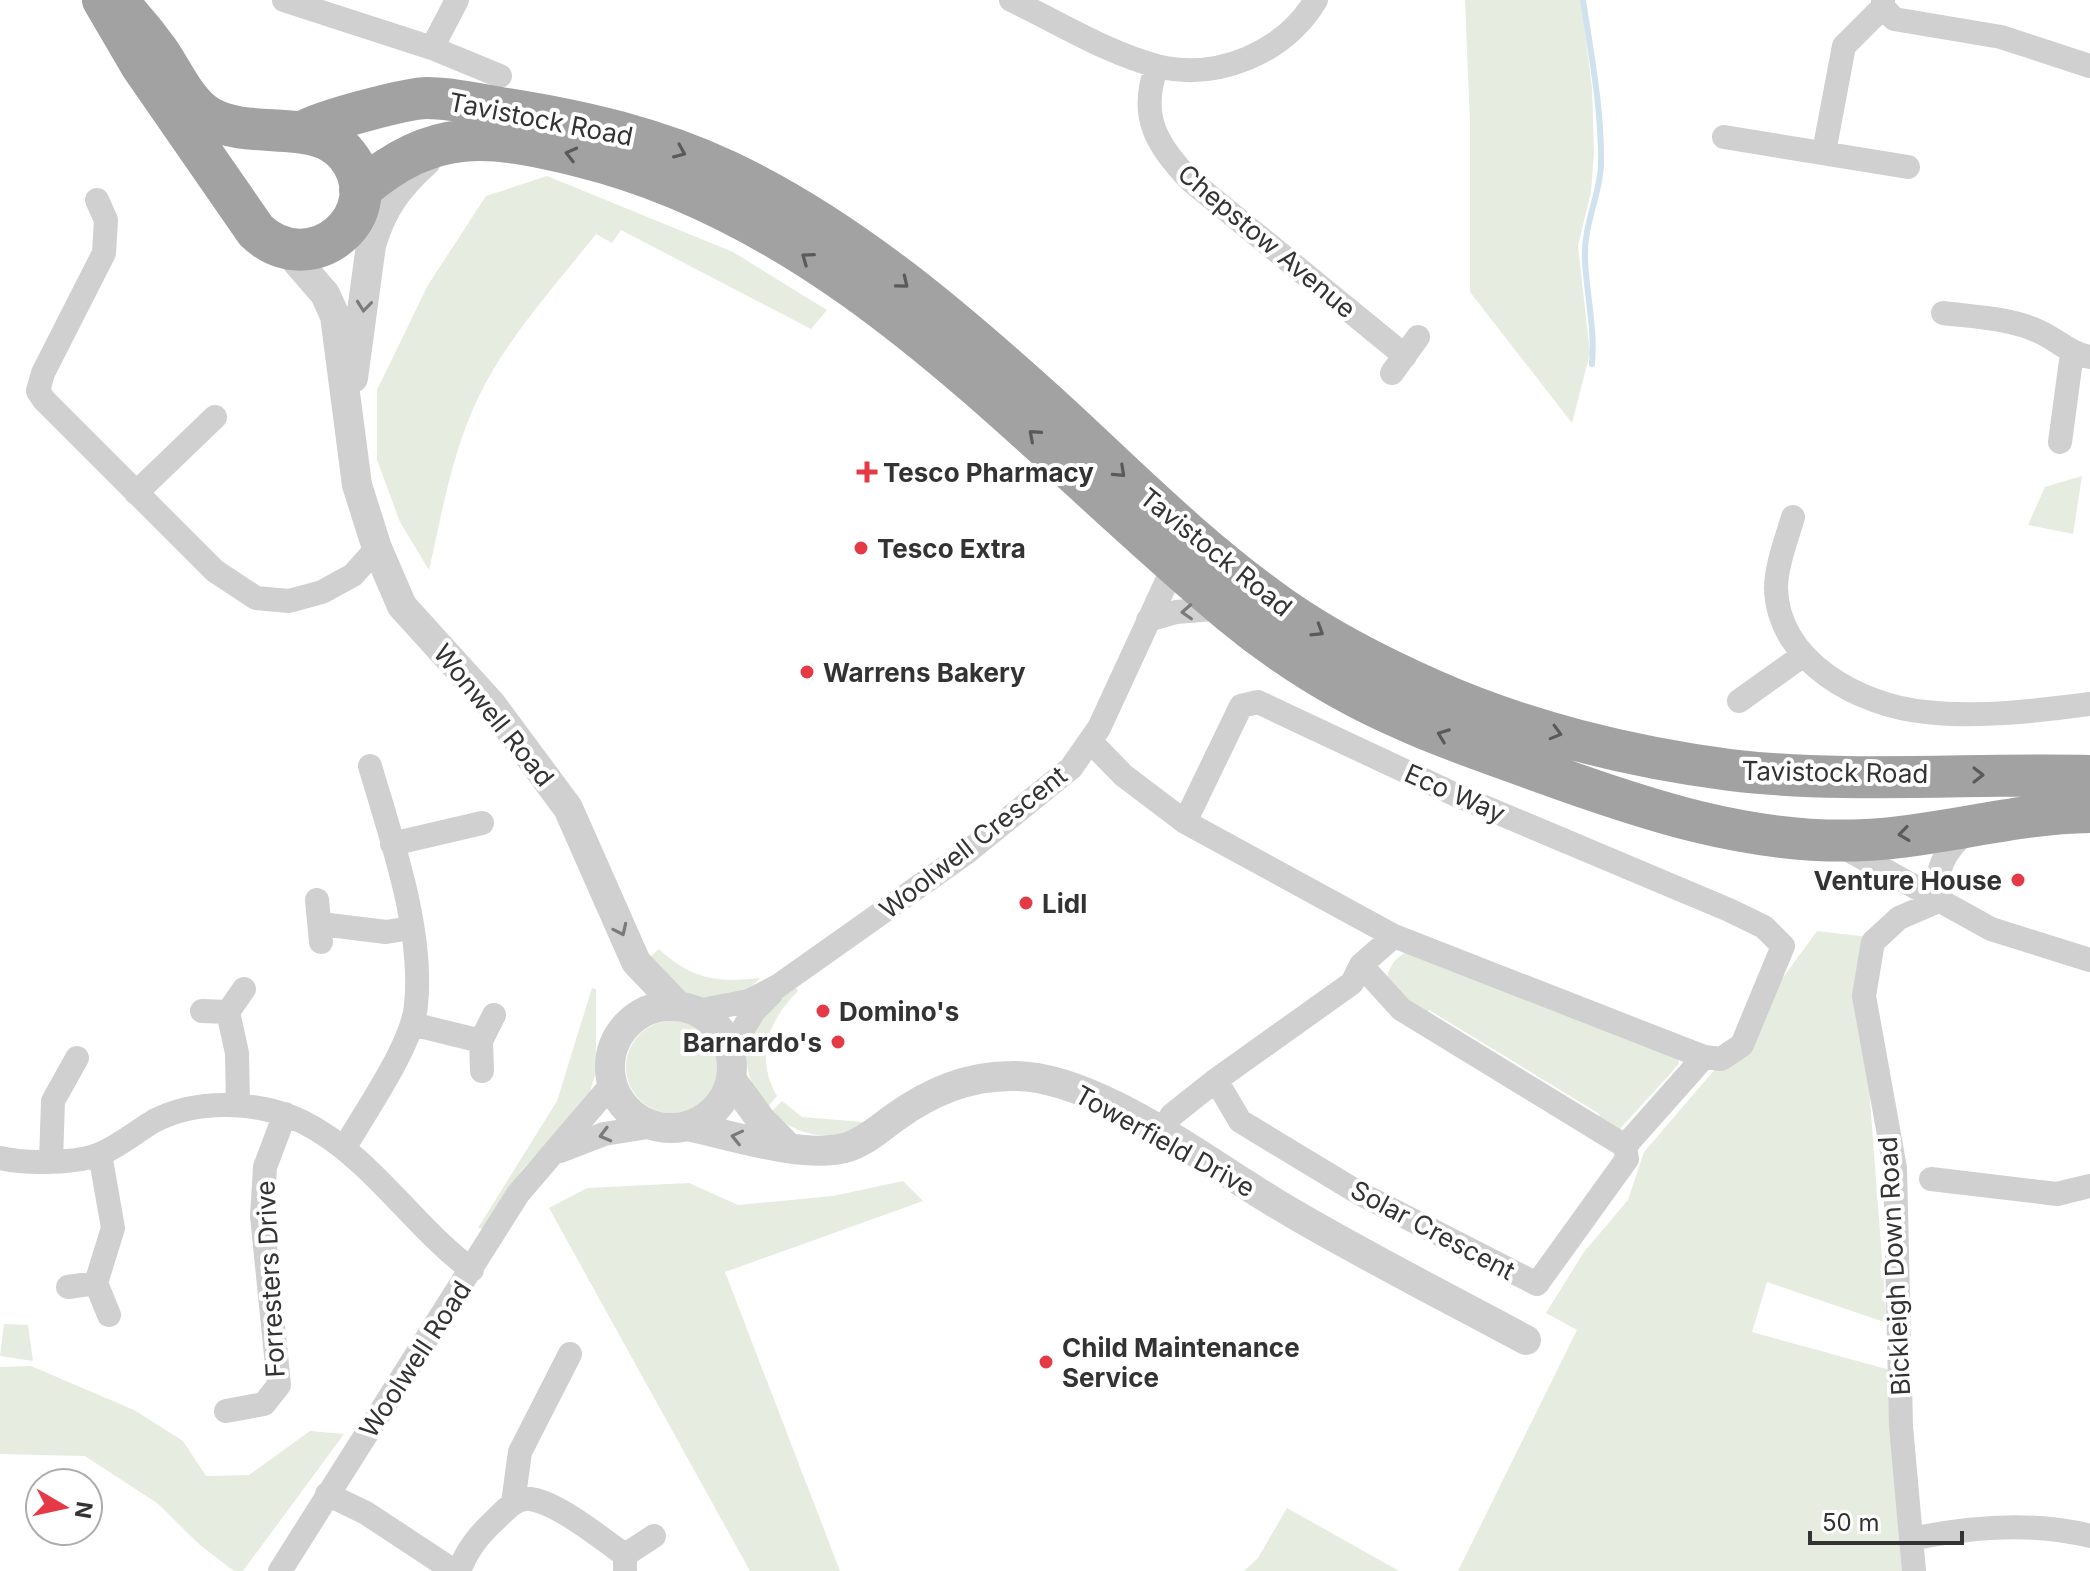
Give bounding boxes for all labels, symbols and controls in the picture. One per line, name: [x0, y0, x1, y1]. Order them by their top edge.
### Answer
street label: Tavistock Road: [446, 86, 636, 152]
one-way arrow: [672, 142, 686, 159]
one-way arrow: [564, 147, 578, 164]
street label: Chepstow Avenue: [1172, 158, 1362, 324]
one-way arrow: [802, 253, 816, 268]
one-way arrow: [894, 274, 909, 288]
one-way arrow: [356, 299, 373, 313]
one-way arrow: [1028, 430, 1043, 445]
place label: Tesco Pharmacy: [883, 457, 1094, 488]
marker: Tesco Pharmacy: [858, 463, 876, 481]
one-way arrow: [1111, 463, 1125, 478]
street label: Tavistock Road: [1134, 481, 1298, 623]
place label: Tesco Extra: [877, 533, 1026, 564]
marker: Tesco Extra: [852, 539, 870, 557]
one-way arrow: [1180, 603, 1193, 620]
one-way arrow: [1309, 621, 1324, 636]
street label: Wonwell Road: [427, 638, 561, 792]
place label: Warrens Bakery: [823, 657, 1026, 688]
marker: Warrens Bakery: [798, 663, 816, 681]
one-way arrow: [1549, 724, 1562, 740]
one-way arrow: [1437, 728, 1451, 745]
street label: Tavistock Road: [1741, 755, 1929, 789]
street label: Eco Way: [1400, 757, 1510, 829]
street label: Woolwell Crescent: [873, 759, 1073, 925]
one-way arrow: [1972, 766, 1985, 784]
one-way arrow: [1897, 825, 1911, 842]
place label: Venture House: [1814, 865, 2002, 896]
marker: Venture House: [2009, 871, 2027, 889]
place label: Lidl: [1042, 888, 1087, 919]
marker: Lidl: [1017, 894, 1035, 912]
one-way arrow: [611, 922, 627, 936]
place label: Domino's: [839, 996, 959, 1027]
marker: Domino's: [814, 1002, 832, 1020]
place label: Barnardo's: [683, 1027, 822, 1058]
marker: Barnardo's: [829, 1033, 847, 1051]
street label: Towerfield Drive: [1070, 1079, 1260, 1203]
one-way arrow: [598, 1126, 612, 1143]
one-way arrow: [731, 1129, 744, 1146]
street label: Bickleigh Down Road: [1872, 1136, 1916, 1396]
street label: Solar Crescent: [1346, 1174, 1520, 1286]
street label: Forresters Drive: [249, 1180, 291, 1378]
street label: Woolwell Road: [353, 1275, 477, 1443]
place label: Child Maintenance Service: [1062, 1332, 1300, 1393]
marker: Child Maintenance Service: [1037, 1353, 1055, 1371]
north arrow: [24, 1467, 104, 1547]
scale bar: [1810, 1495, 1962, 1545]
text: N: [70, 1500, 98, 1520]
text: 50 m: [1822, 1508, 1880, 1537]

